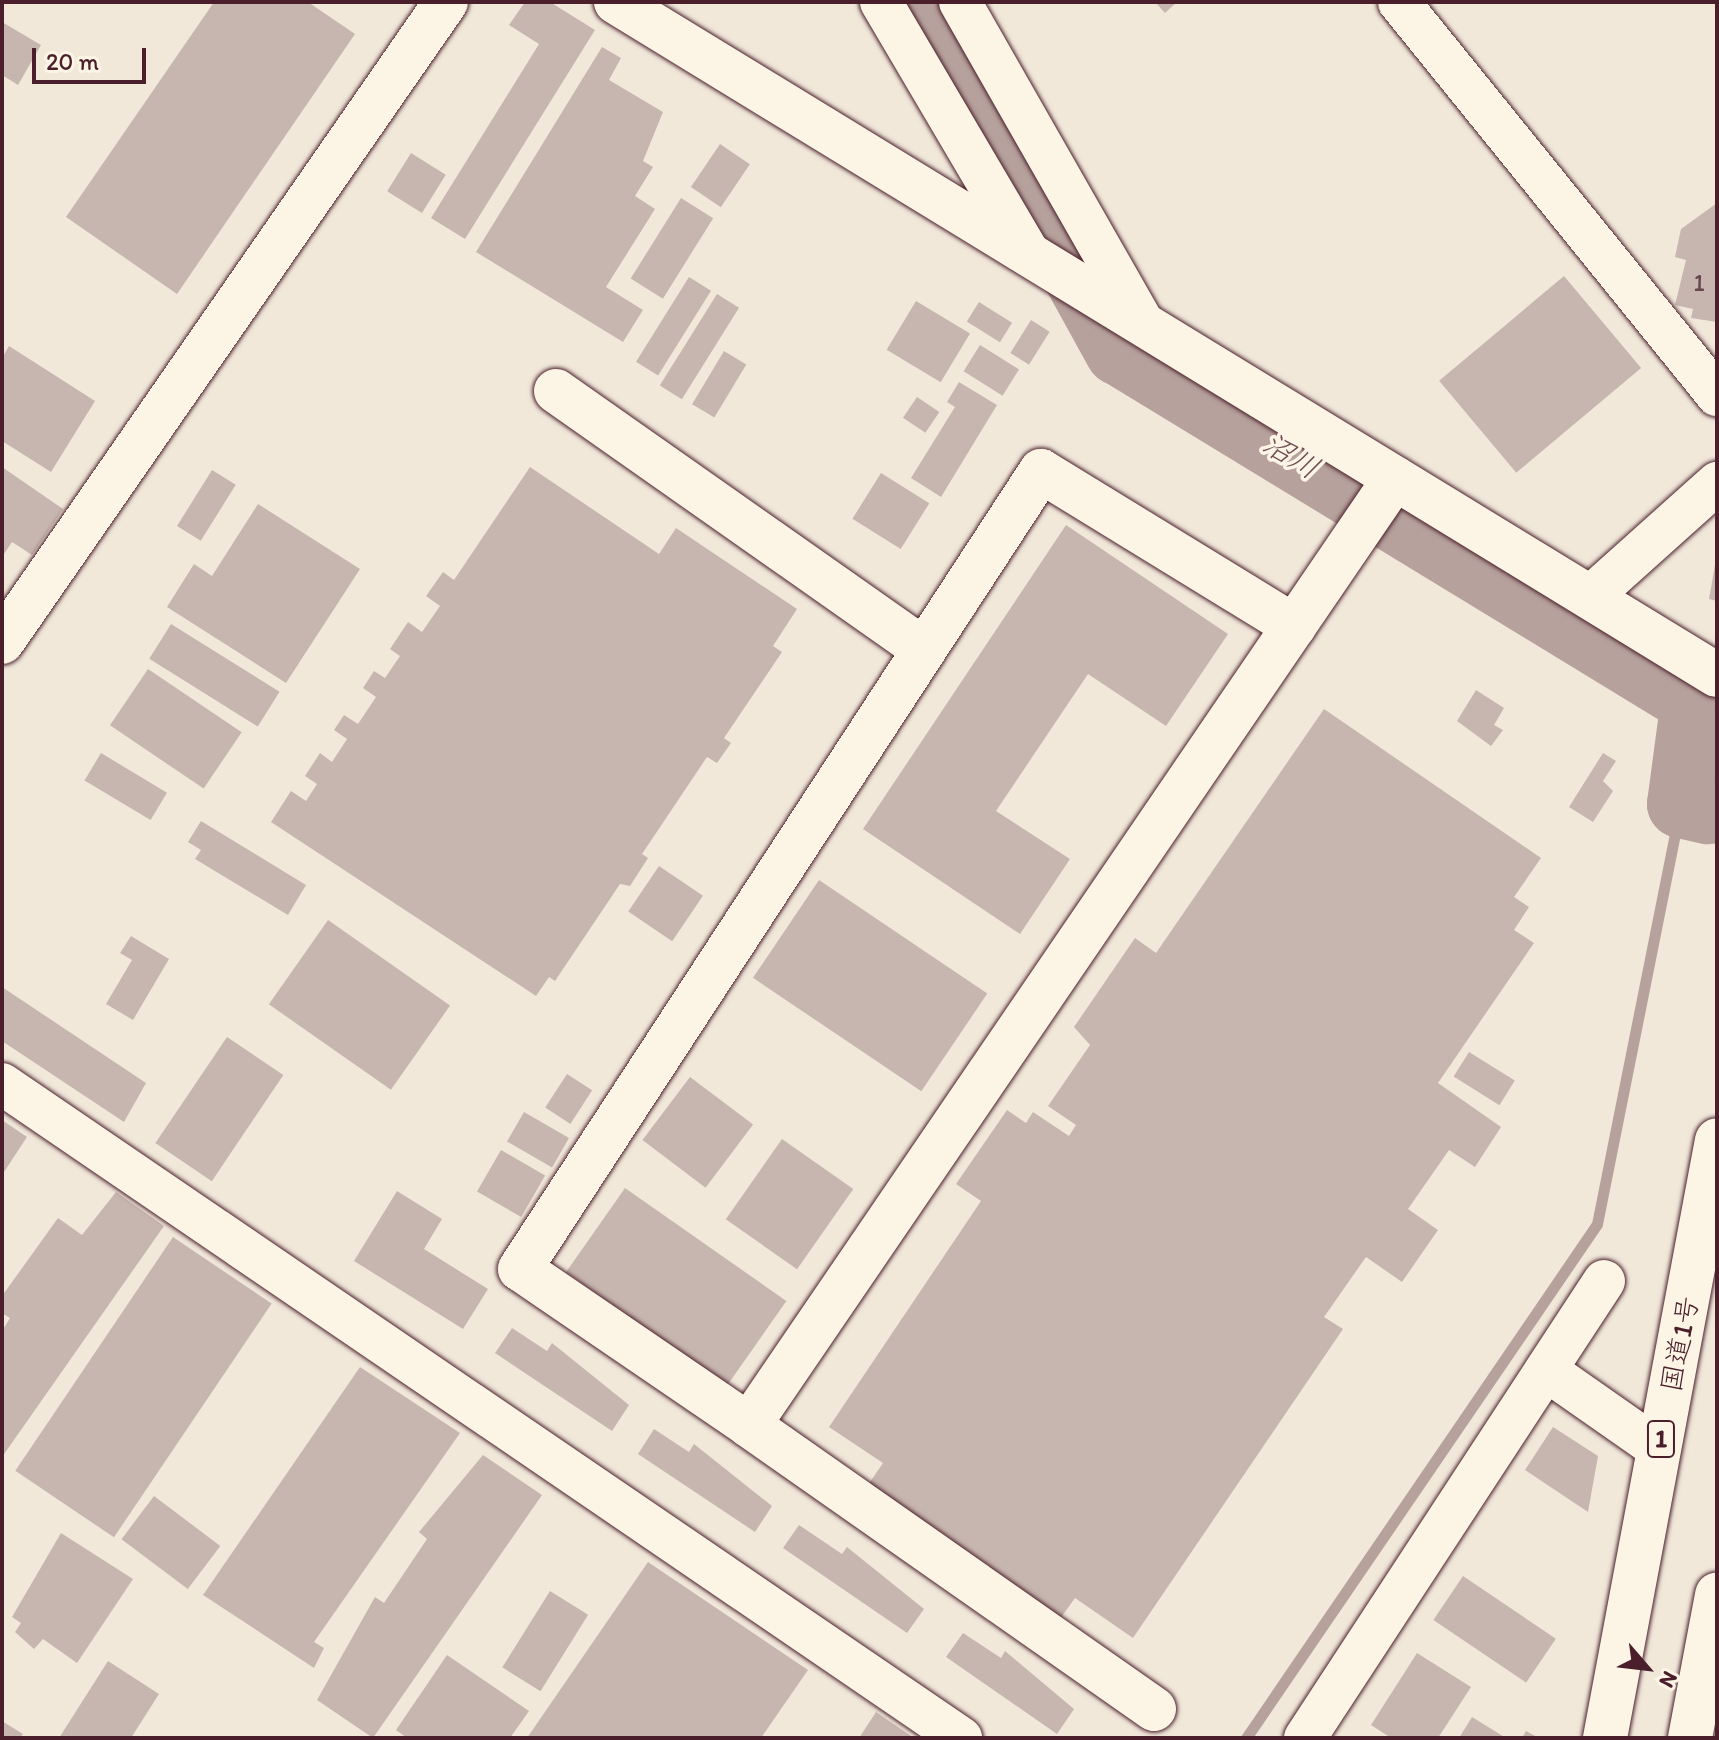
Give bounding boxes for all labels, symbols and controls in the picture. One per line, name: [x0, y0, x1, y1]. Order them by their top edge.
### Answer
scale bar: [36, 32, 150, 82]
text: 20 m: [46, 47, 99, 76]
house number: 1: [1693, 269, 1705, 297]
water label: 沼川: [1256, 425, 1326, 487]
street label: 国道1号: [1653, 1293, 1705, 1395]
road number: 1: [1645, 1417, 1677, 1461]
north arrow: [1607, 1628, 1687, 1708]
text: N: [1653, 1667, 1684, 1692]

